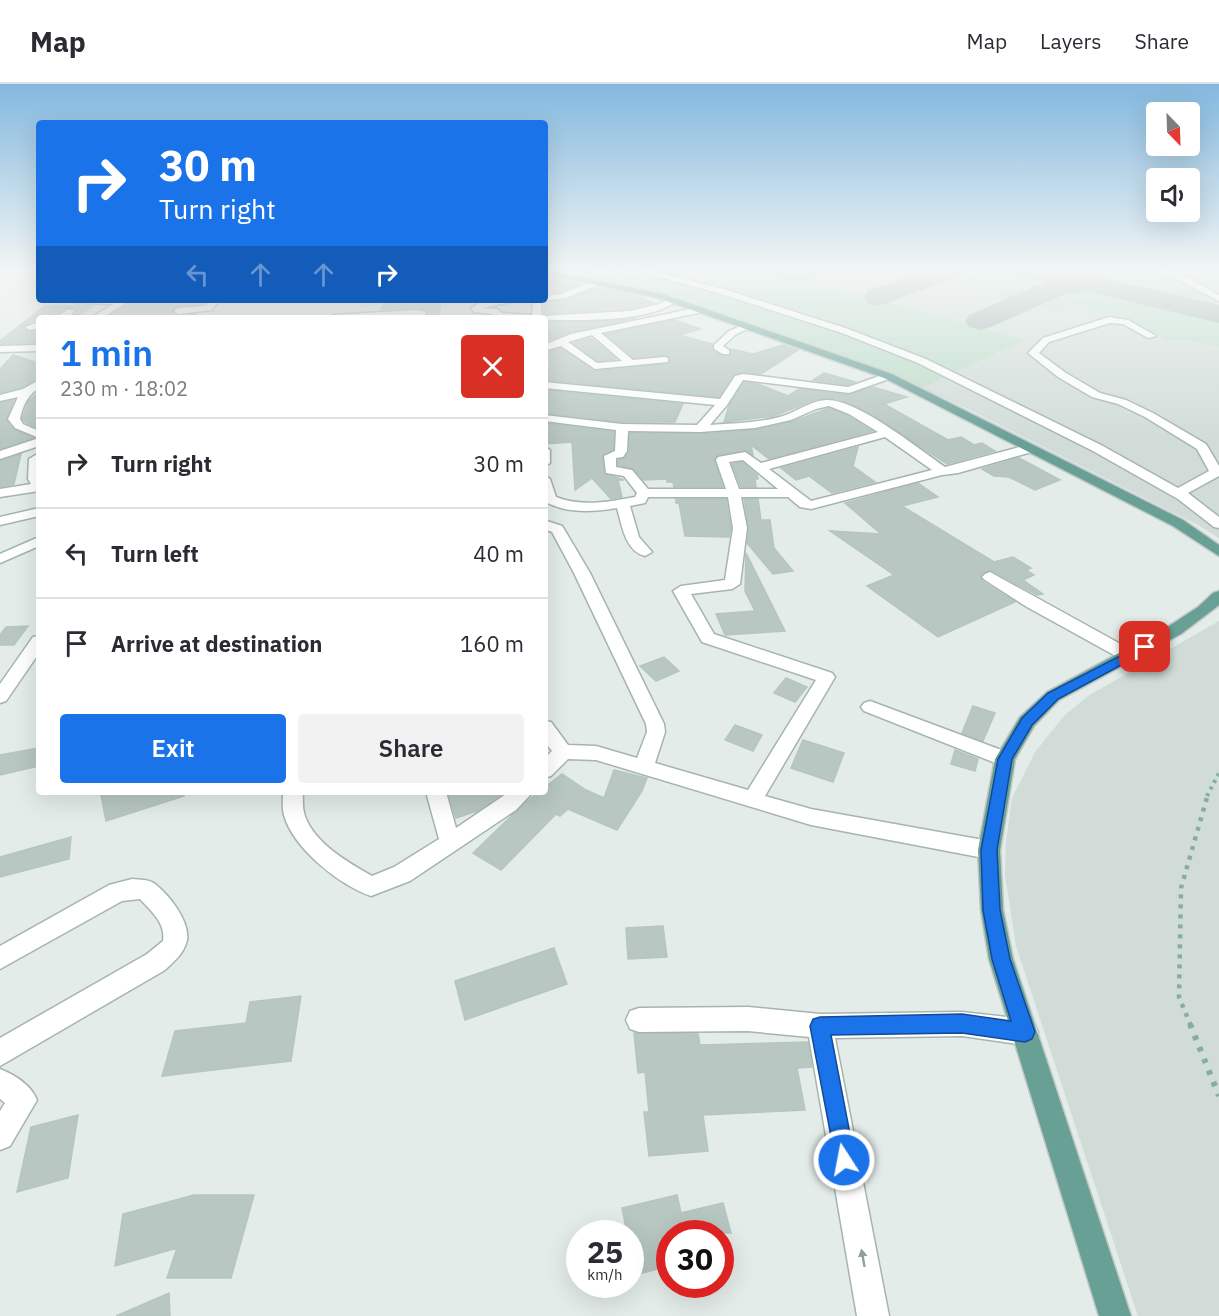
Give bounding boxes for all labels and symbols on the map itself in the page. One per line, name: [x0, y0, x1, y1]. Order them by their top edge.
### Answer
north arrow: [1146, 102, 1200, 156]
pin: [1119, 621, 1170, 672]
position arrow: [812, 1128, 876, 1192]
speed limit sign: 30: [656, 1220, 734, 1298]
one-way arrow: [858, 1249, 867, 1268]

